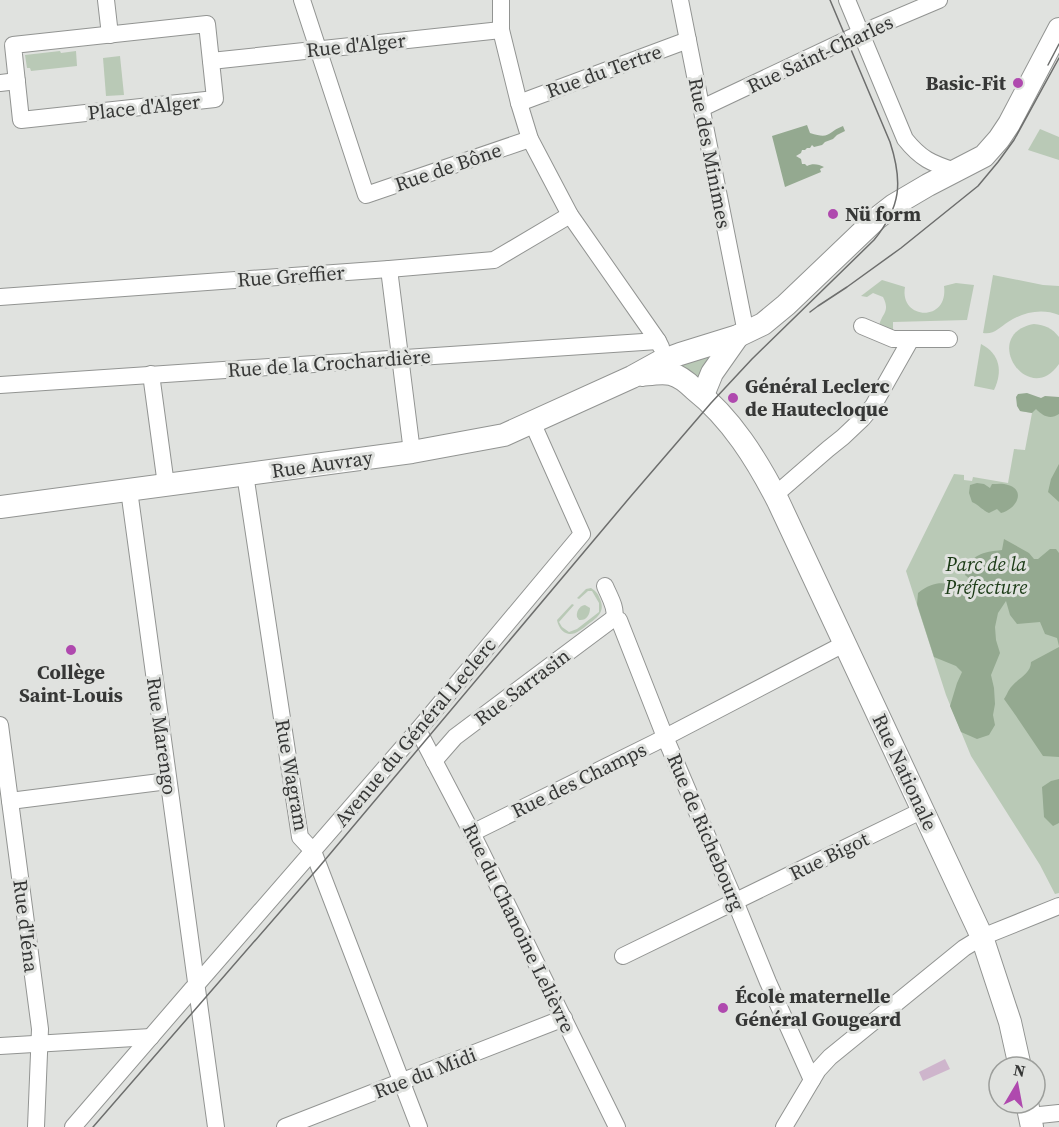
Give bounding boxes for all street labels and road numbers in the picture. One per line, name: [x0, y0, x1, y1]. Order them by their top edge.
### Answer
street label: Rue Saint-Charles: [742, 8, 898, 100]
street label: Rue d'Alger: [305, 26, 408, 64]
street label: Rue du Tertre: [542, 37, 666, 105]
street label: Rue des Minimes: [682, 75, 738, 231]
street label: Place d'Alger: [86, 87, 202, 127]
street label: Rue de Bône: [391, 136, 505, 198]
street label: Rue Greffier: [236, 258, 346, 294]
street label: Rue de la Crochardière: [226, 342, 432, 384]
street label: Rue Auvray: [270, 443, 375, 485]
street label: Avenue du Général Leclerc: [328, 631, 503, 832]
street label: Rue Sarrasin: [468, 642, 576, 732]
street label: Rue Marengo: [140, 675, 184, 797]
street label: Rue Nationale: [866, 709, 944, 835]
street label: Rue Wagram: [268, 717, 316, 833]
street label: Rue des Champs: [507, 735, 651, 825]
street label: Rue de Richebourg: [660, 749, 752, 915]
street label: Rue du Chanoine Lelièvre: [456, 819, 582, 1037]
street label: Rue Bigot: [785, 825, 874, 887]
street label: Rue d'Iéna: [6, 878, 46, 975]
street label: Rue du Midi: [370, 1041, 480, 1105]

